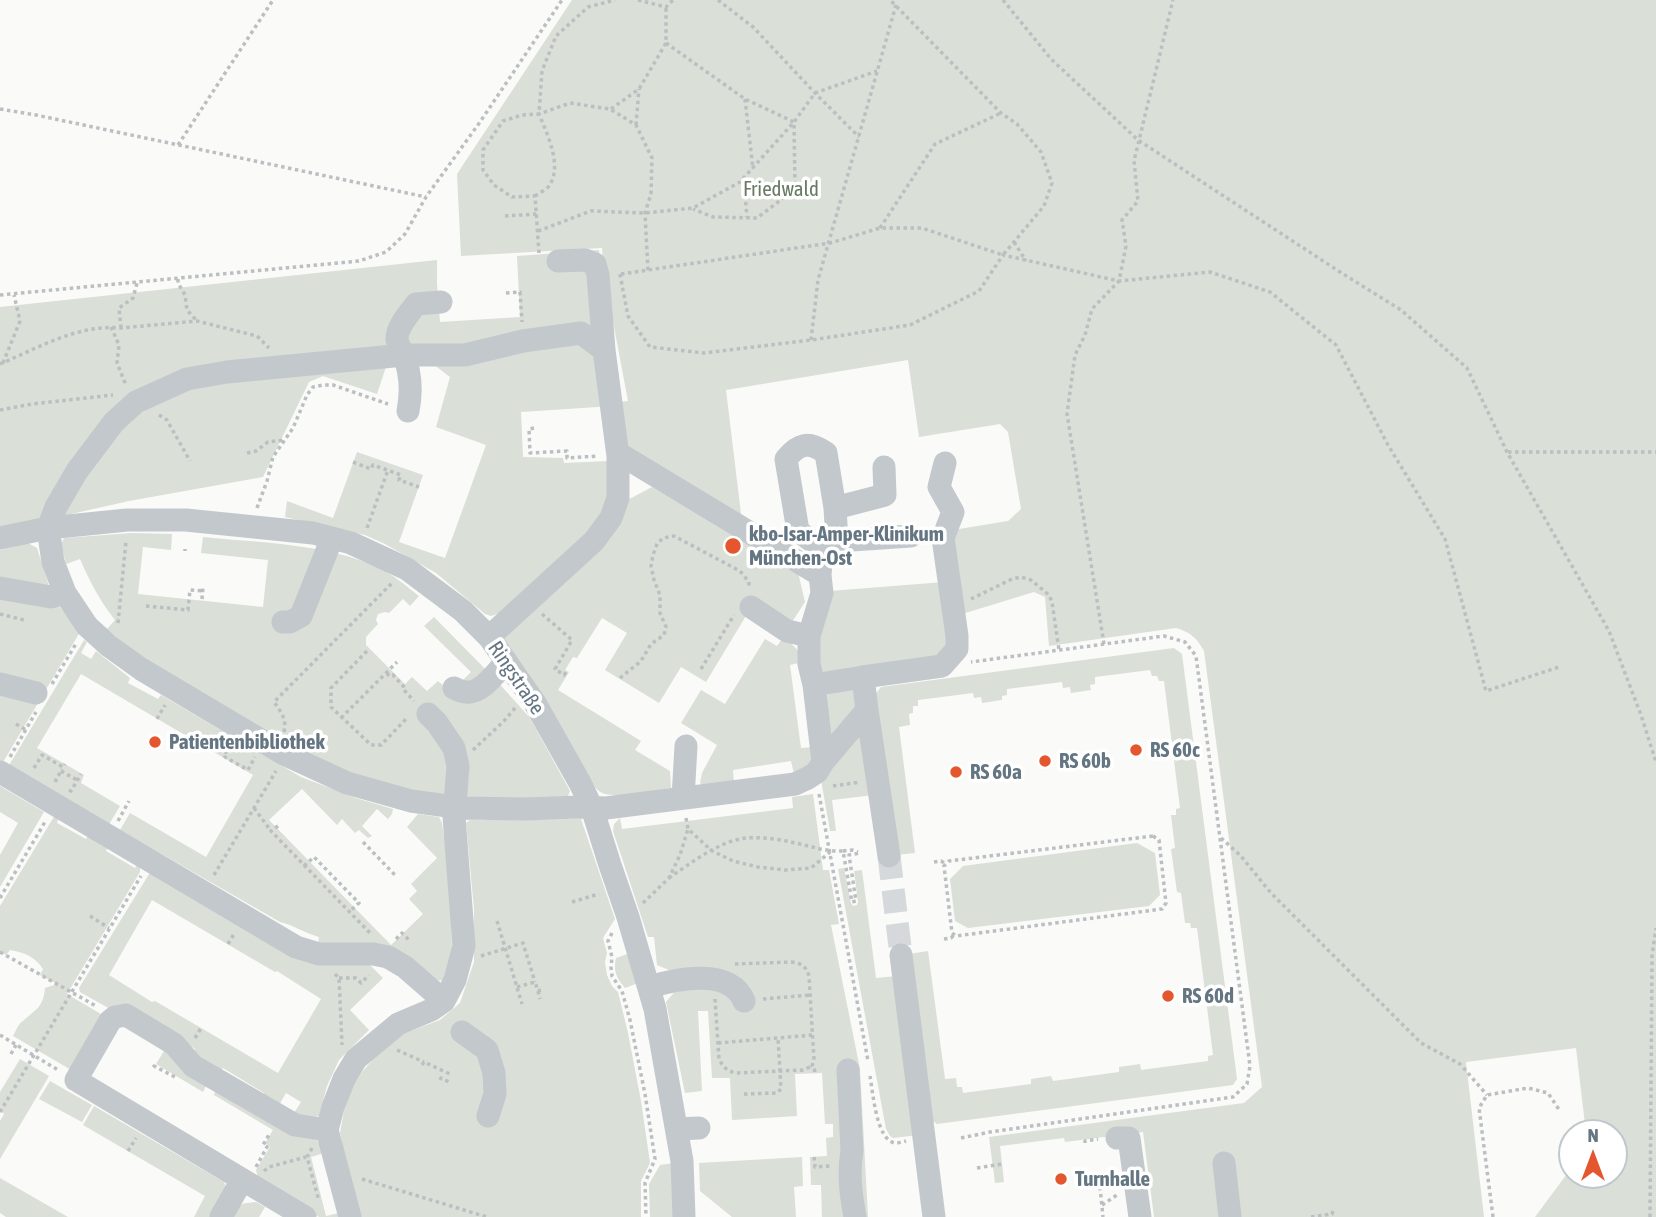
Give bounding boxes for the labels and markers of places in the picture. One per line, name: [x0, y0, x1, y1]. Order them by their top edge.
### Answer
place label: kbo-Isar-Amper-Klinikum München-Ost: [749, 521, 944, 571]
marker: kbo-Isar-Amper-Klinikum München-Ost: [723, 536, 743, 556]
place label: Patientenbibliothek: [169, 729, 325, 755]
marker: Patientenbibliothek: [147, 734, 163, 750]
place label: RS 60c: [1150, 737, 1200, 763]
marker: RS 60c: [1128, 742, 1144, 758]
place label: RS 60b: [1059, 748, 1111, 774]
marker: RS 60b: [1037, 753, 1053, 769]
place label: RS 60a: [970, 759, 1022, 785]
marker: RS 60a: [948, 764, 964, 780]
place label: RS 60d: [1182, 983, 1234, 1009]
marker: RS 60d: [1160, 988, 1176, 1004]
place label: Turnhalle: [1075, 1166, 1150, 1192]
marker: Turnhalle: [1053, 1171, 1069, 1187]

